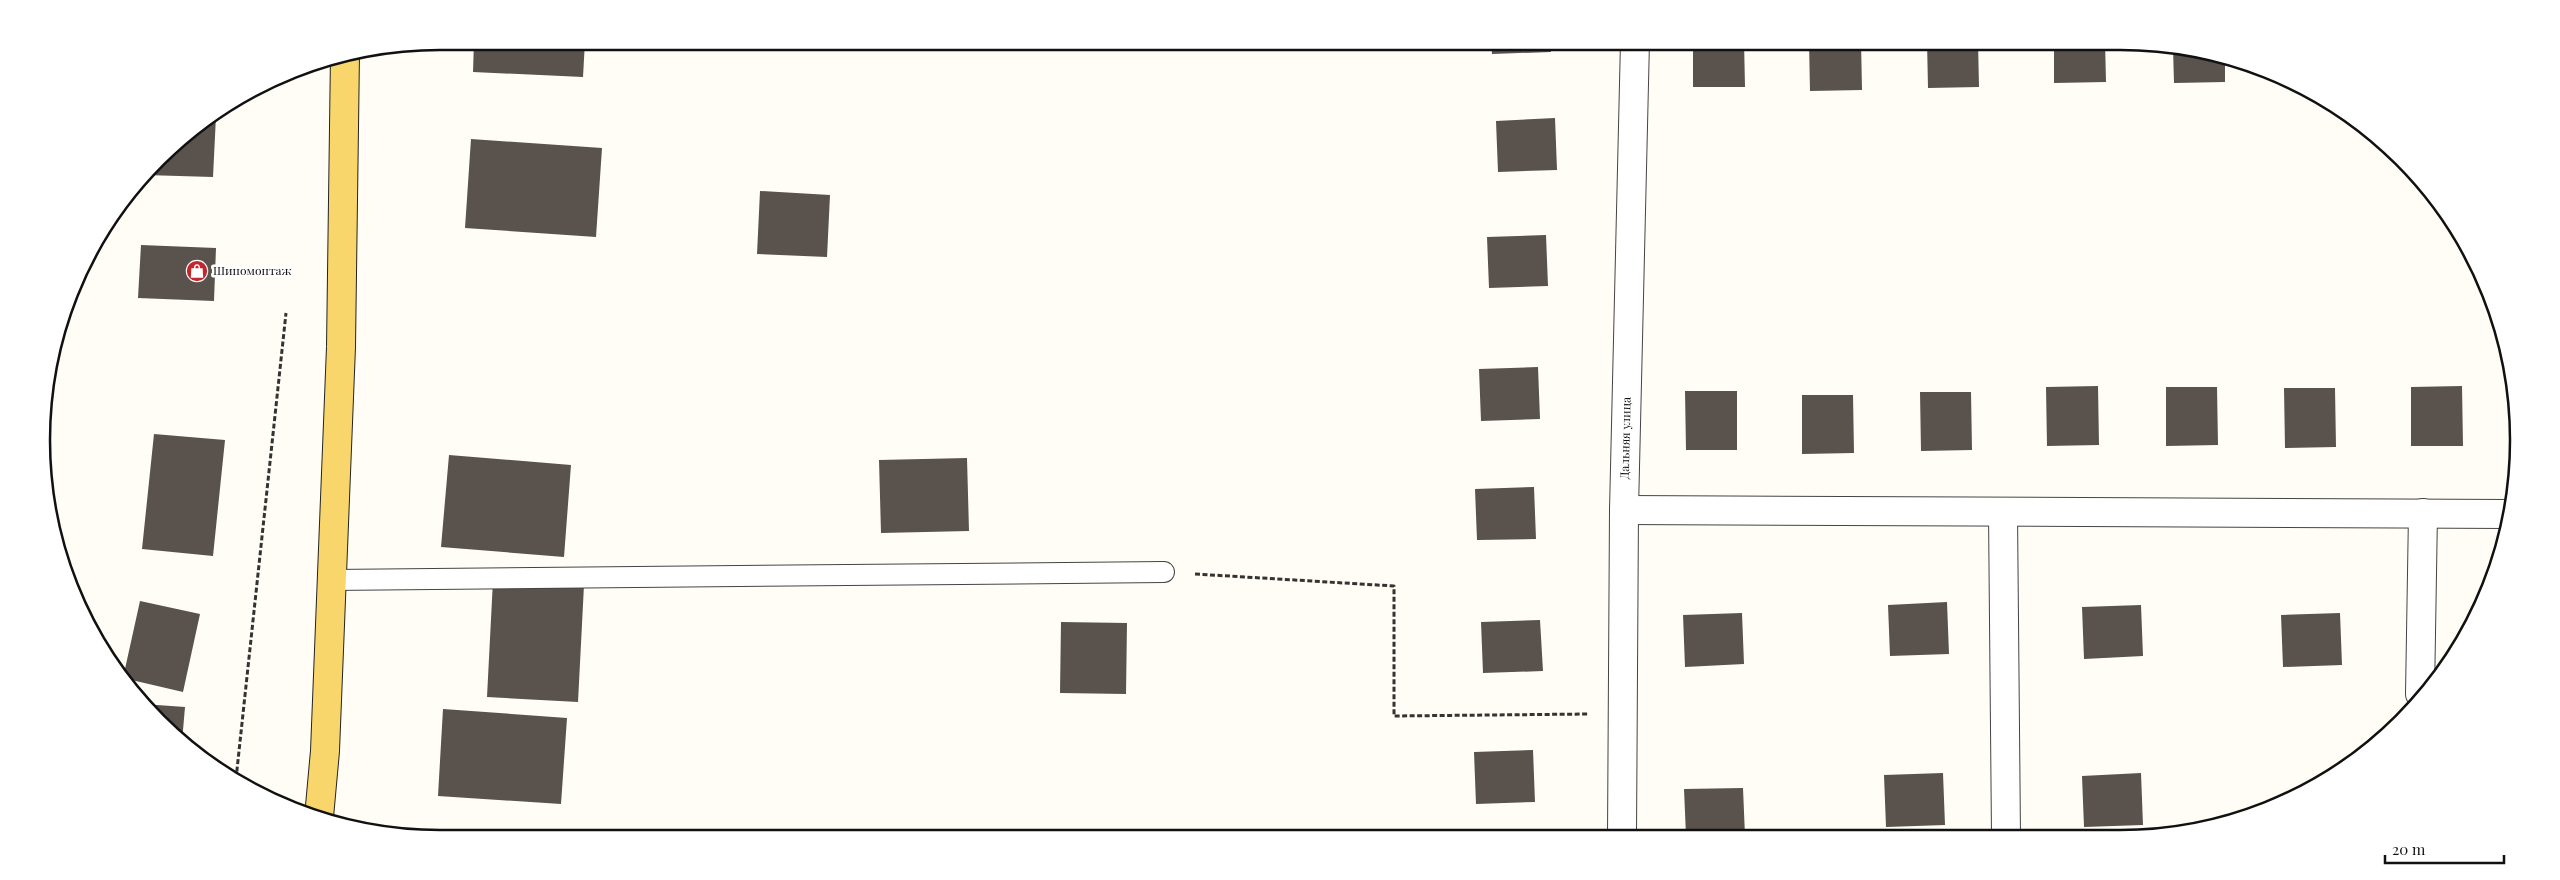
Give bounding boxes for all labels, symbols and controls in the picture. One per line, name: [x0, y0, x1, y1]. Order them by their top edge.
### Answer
shop icon: Шиномонтаж: [185, 259, 209, 283]
place label: Шиномонтаж: [213, 262, 292, 278]
street label: Дальняя улица: [1616, 397, 1634, 479]
scale bar: [2385, 832, 2504, 864]
text: 20 m: [2392, 839, 2426, 859]

